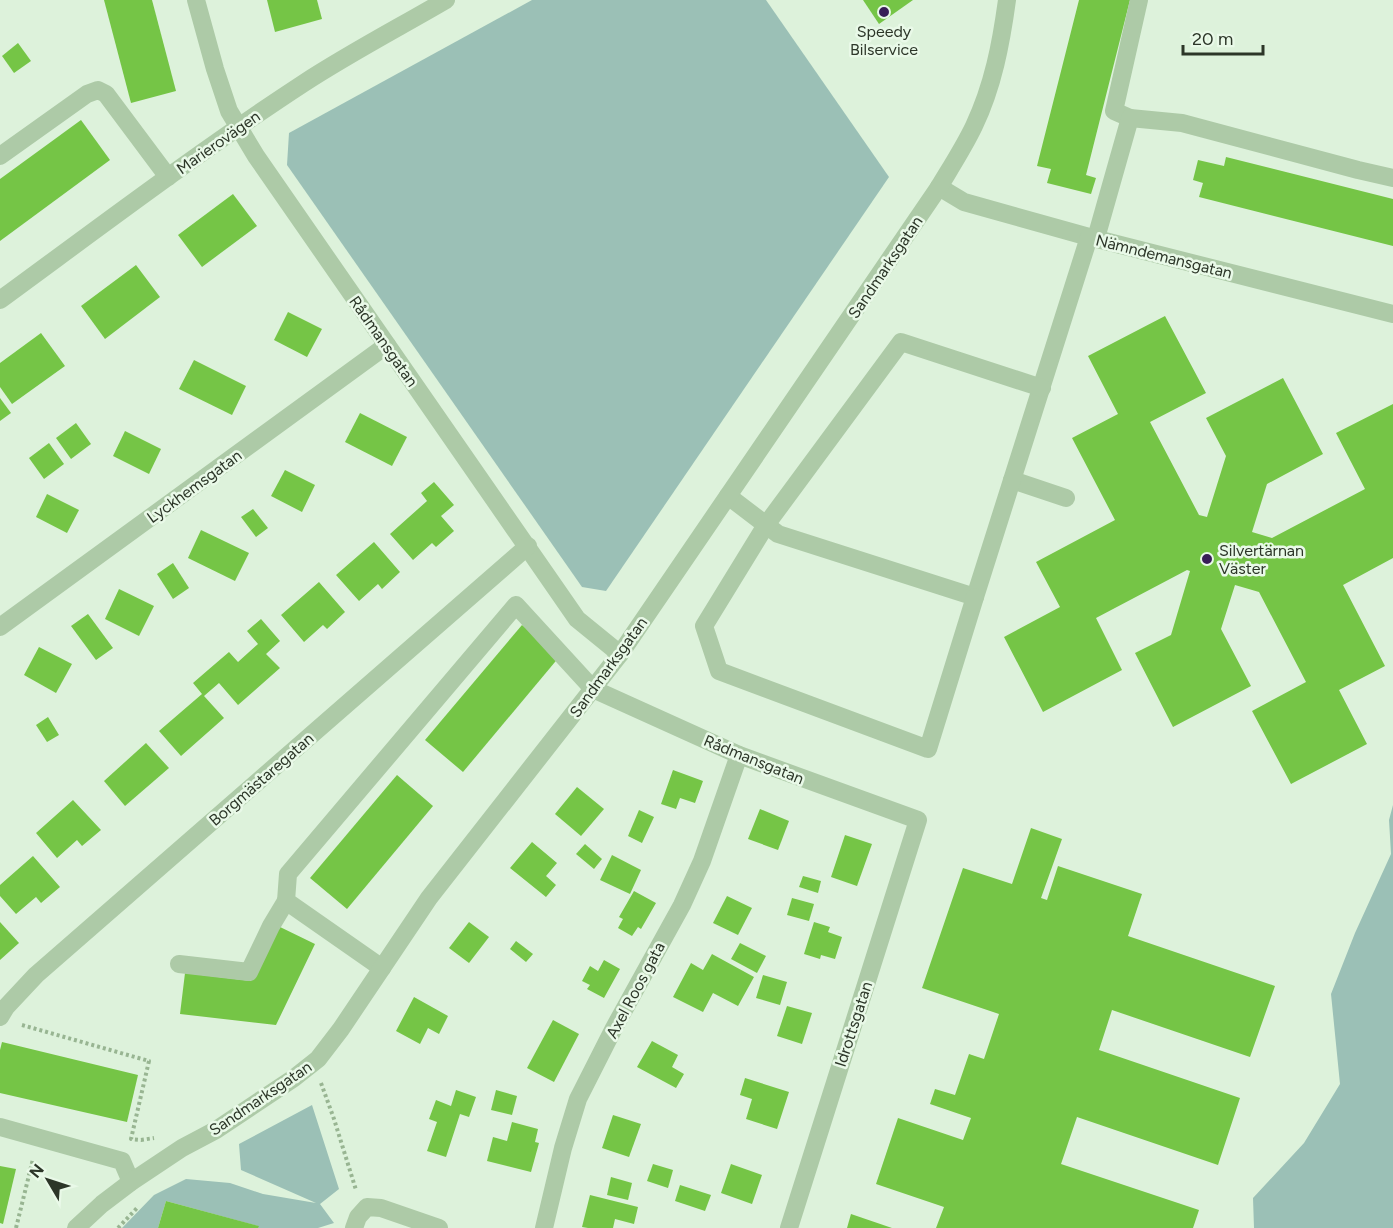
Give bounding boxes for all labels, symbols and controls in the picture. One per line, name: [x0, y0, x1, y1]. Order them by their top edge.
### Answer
marker: Speedy Bilservice: [877, 5, 891, 19]
scale bar: [1183, 18, 1262, 56]
place label: Speedy Bilservice: [850, 22, 918, 59]
text: 20 m: [1192, 28, 1233, 50]
street label: Marierovägen: [173, 107, 264, 178]
street label: Sandmarksgatan: [844, 212, 927, 322]
street label: Nämndemansgatan: [1094, 230, 1234, 283]
street label: Rådmansgatan: [345, 292, 422, 390]
street label: Lyckhemsgatan: [143, 446, 245, 527]
place label: Silvertärnan Väster: [1219, 541, 1304, 578]
marker: Silvertärnan Väster: [1200, 552, 1214, 566]
street label: Sandmarksgatan: [566, 613, 651, 721]
street label: Borgmästaregatan: [205, 729, 317, 830]
street label: Rådmansgatan: [701, 731, 807, 788]
street label: Axel Roos gata: [602, 939, 669, 1042]
street label: Idrottsgatan: [831, 979, 876, 1069]
street label: Sandmarksgatan: [205, 1057, 315, 1140]
north arrow: [18, 1150, 78, 1210]
text: N: [25, 1160, 48, 1182]

